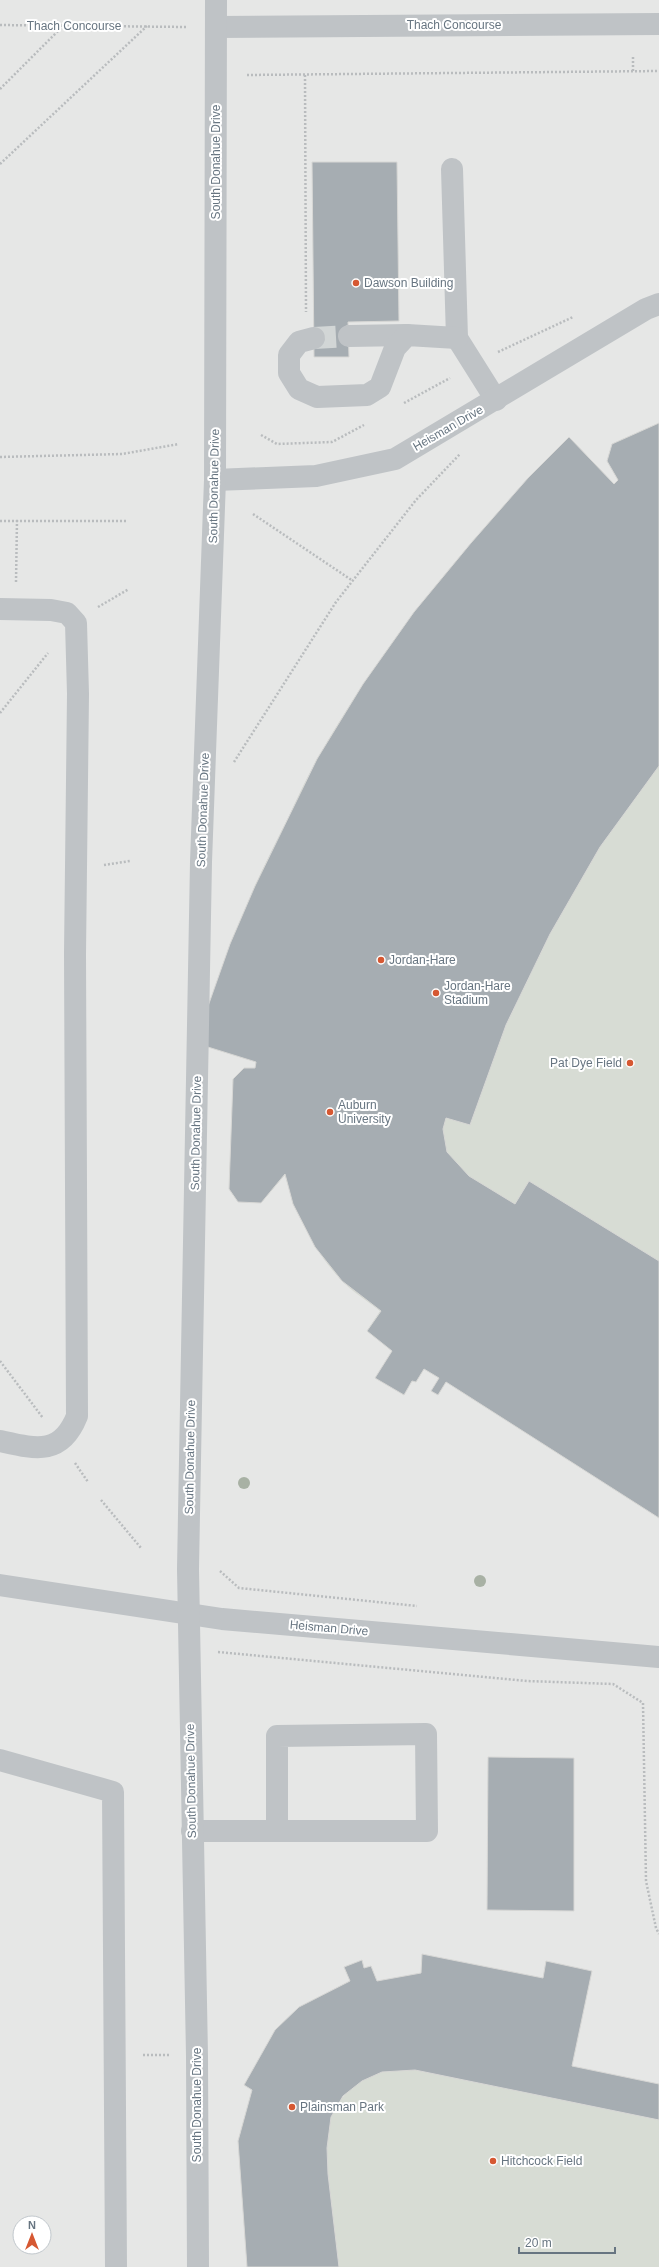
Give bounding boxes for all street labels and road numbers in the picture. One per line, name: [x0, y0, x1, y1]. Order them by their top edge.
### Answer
street label: Thach Concourse: [407, 18, 502, 32]
street label: Thach Concourse: [27, 19, 122, 33]
street label: South Donahue Drive: [209, 104, 223, 219]
street label: Heisman Drive: [410, 402, 486, 454]
street label: South Donahue Drive: [206, 428, 222, 543]
street label: South Donahue Drive: [194, 752, 212, 868]
street label: South Donahue Drive: [188, 1075, 204, 1190]
street label: South Donahue Drive: [182, 1399, 198, 1514]
street label: Heisman Drive: [289, 1618, 369, 1638]
street label: South Donahue Drive: [183, 1723, 199, 1838]
street label: South Donahue Drive: [190, 2047, 204, 2162]

